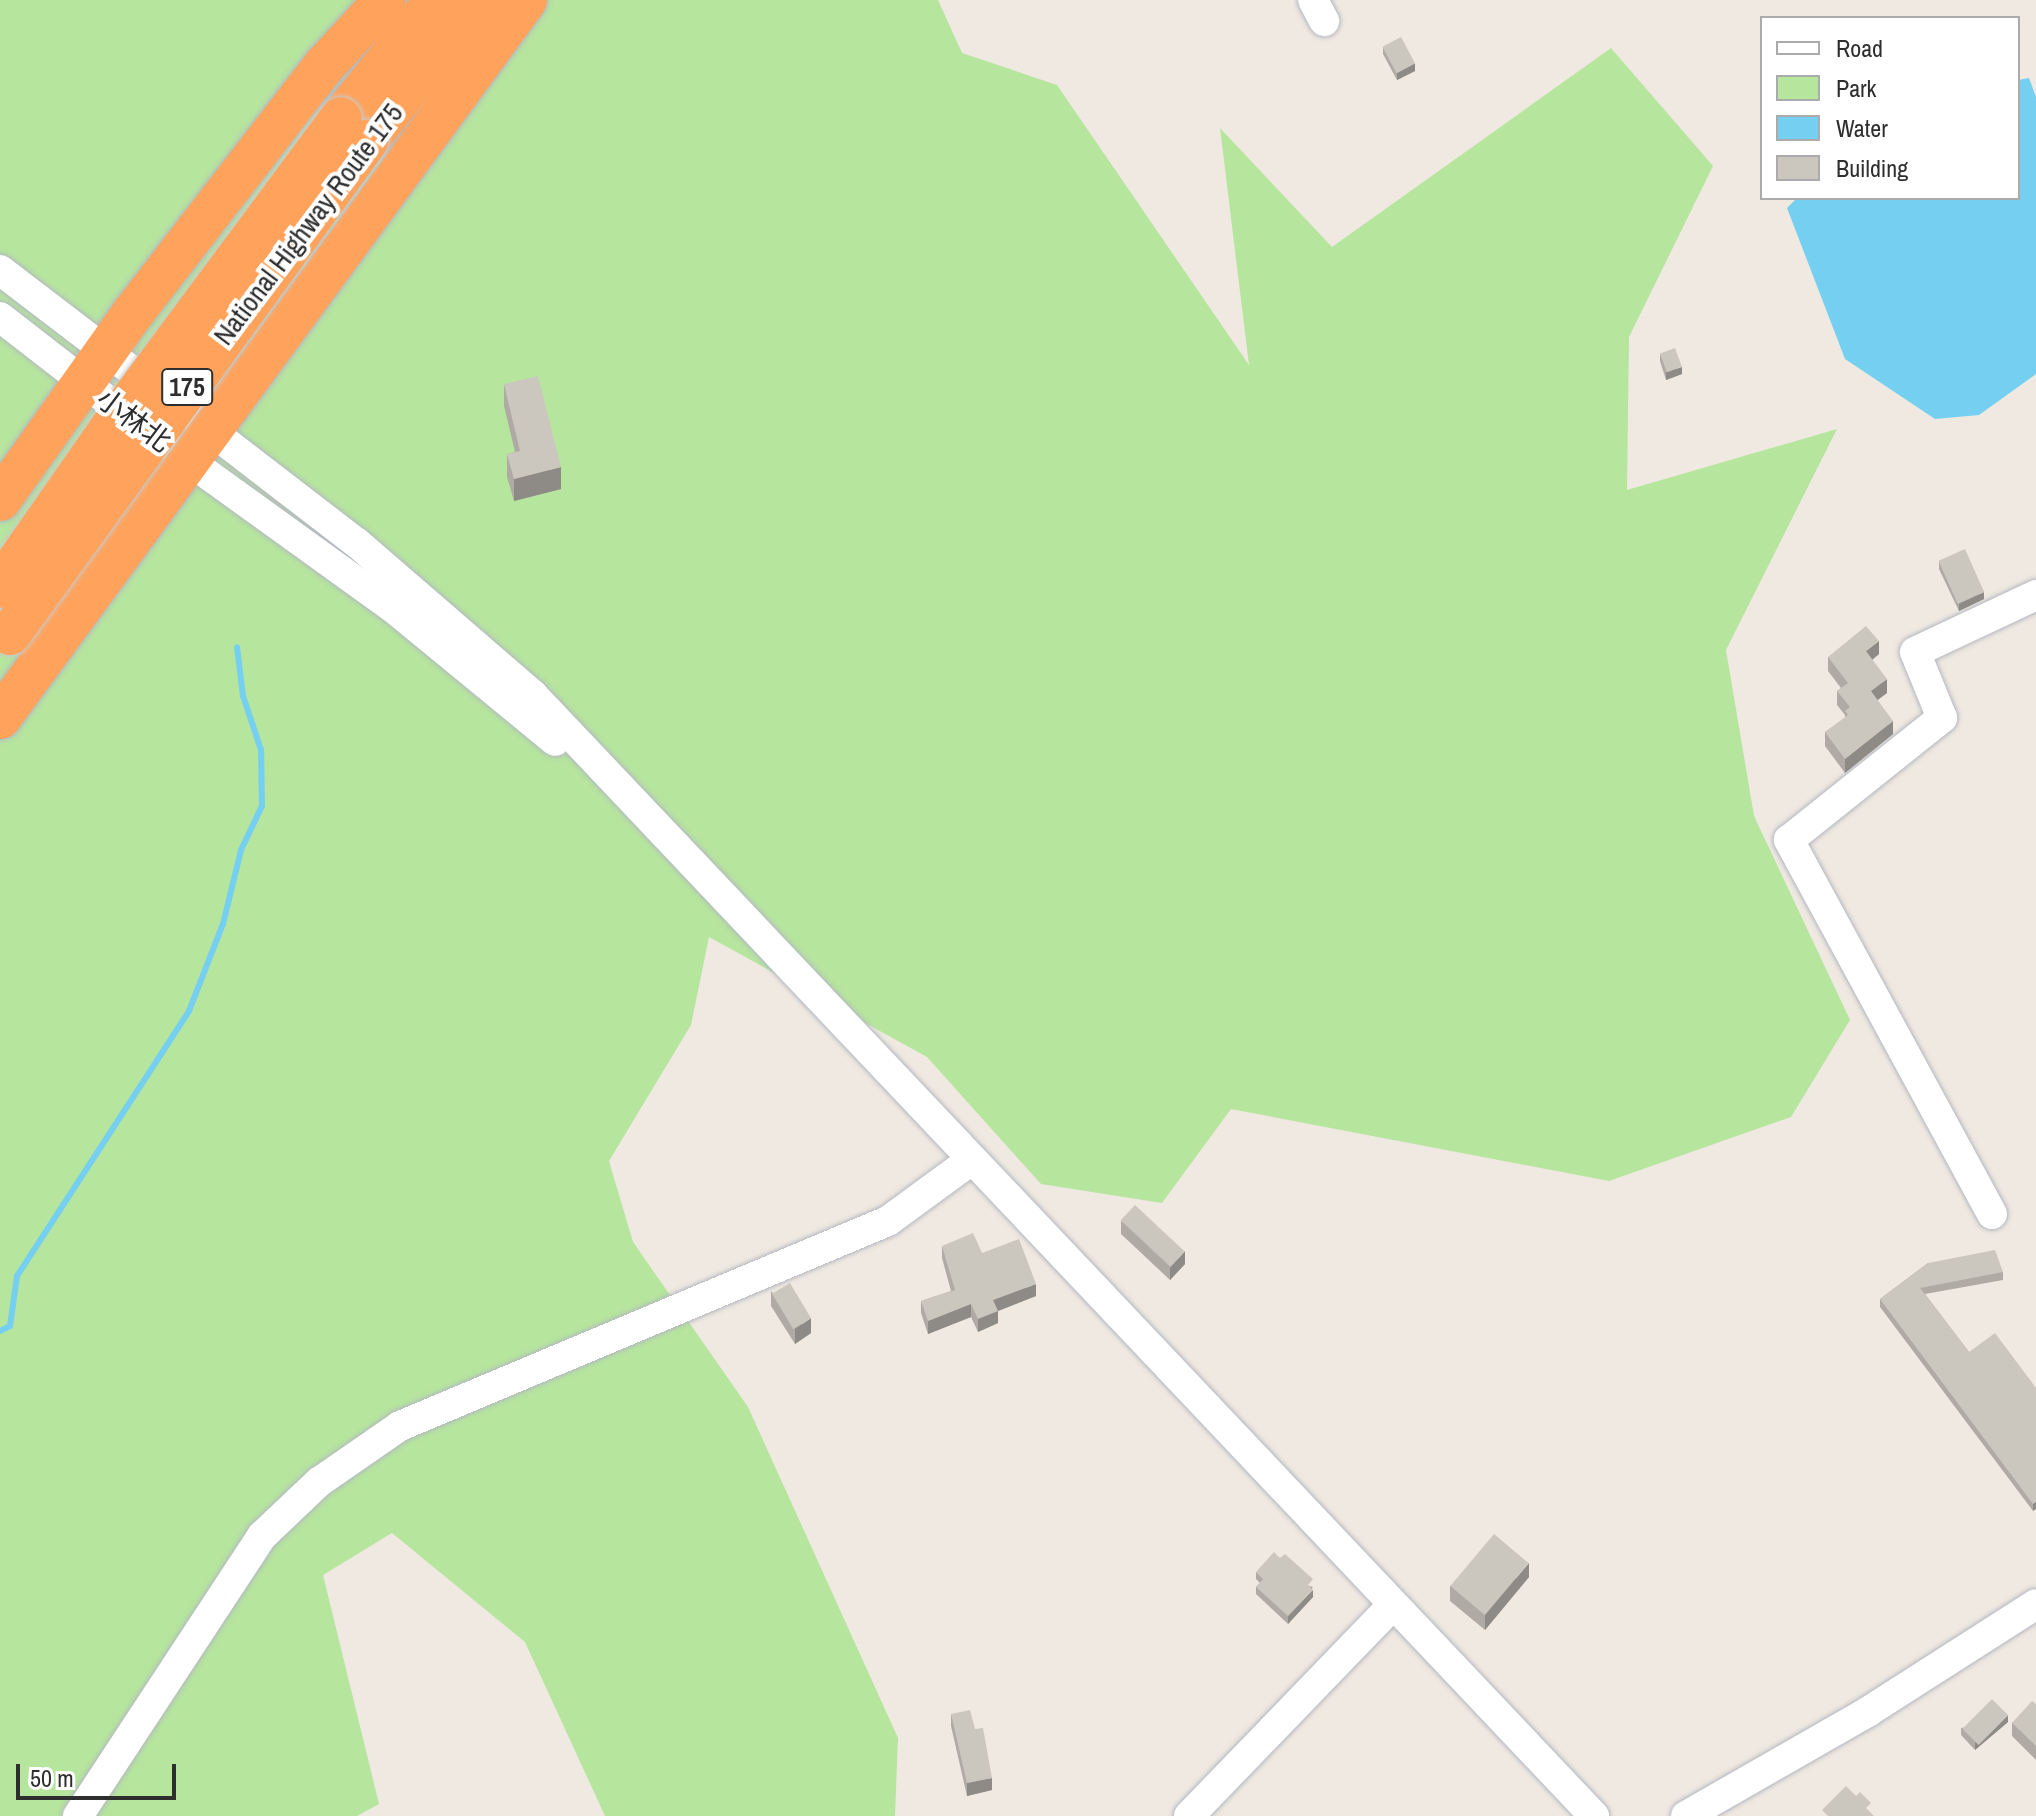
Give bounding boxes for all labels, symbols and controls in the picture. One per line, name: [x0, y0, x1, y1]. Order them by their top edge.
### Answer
legend: [1760, 16, 2020, 200]
text: Road: [1836, 32, 1883, 64]
text: Park: [1836, 72, 1876, 104]
street label: National Highway Route 175: [206, 97, 410, 351]
text: Water: [1836, 112, 1888, 144]
text: Building: [1836, 152, 1908, 184]
road number: 175: [161, 365, 213, 409]
street label: 小林北: [90, 381, 178, 459]
scale bar: [20, 1748, 180, 1798]
text: 50 m: [30, 1762, 74, 1794]

